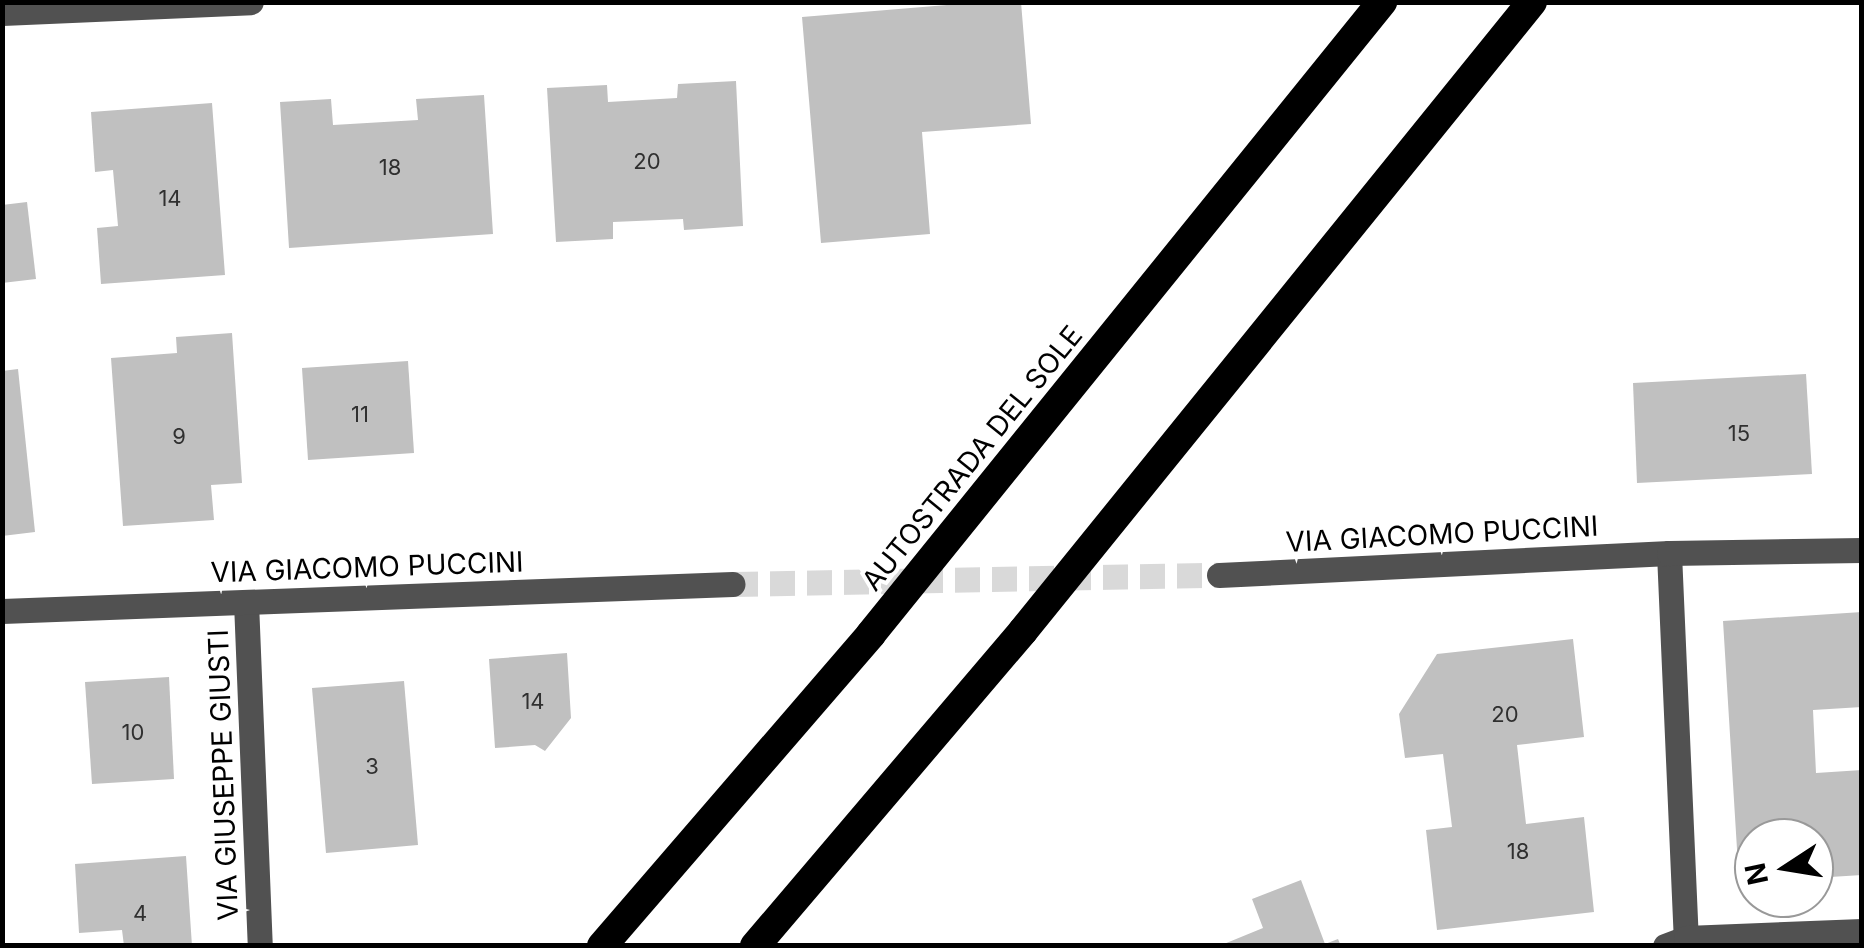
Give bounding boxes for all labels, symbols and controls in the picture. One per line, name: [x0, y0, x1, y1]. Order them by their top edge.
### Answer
house number: 20: [633, 149, 661, 175]
house number: 18: [379, 155, 401, 181]
house number: 14: [158, 186, 182, 212]
street label: AUTOSTRADA DEL SOLE: [855, 319, 1089, 597]
house number: 11: [351, 402, 369, 428]
house number: 15: [1728, 421, 1750, 447]
house number: 9: [172, 424, 186, 450]
street label: VIA GIACOMO PUCCINI: [1285, 509, 1599, 559]
street label: VIA GIACOMO PUCCINI: [210, 545, 524, 589]
street label: VIA GIUSEPPE GIUSTI: [201, 629, 245, 921]
house number: 14: [521, 689, 545, 715]
house number: 20: [1491, 702, 1519, 728]
house number: 10: [122, 720, 144, 746]
house number: 3: [365, 754, 379, 780]
north arrow: [1734, 818, 1834, 918]
house number: 18: [1507, 839, 1529, 865]
text: N: [1738, 860, 1775, 888]
house number: 4: [133, 901, 147, 927]

